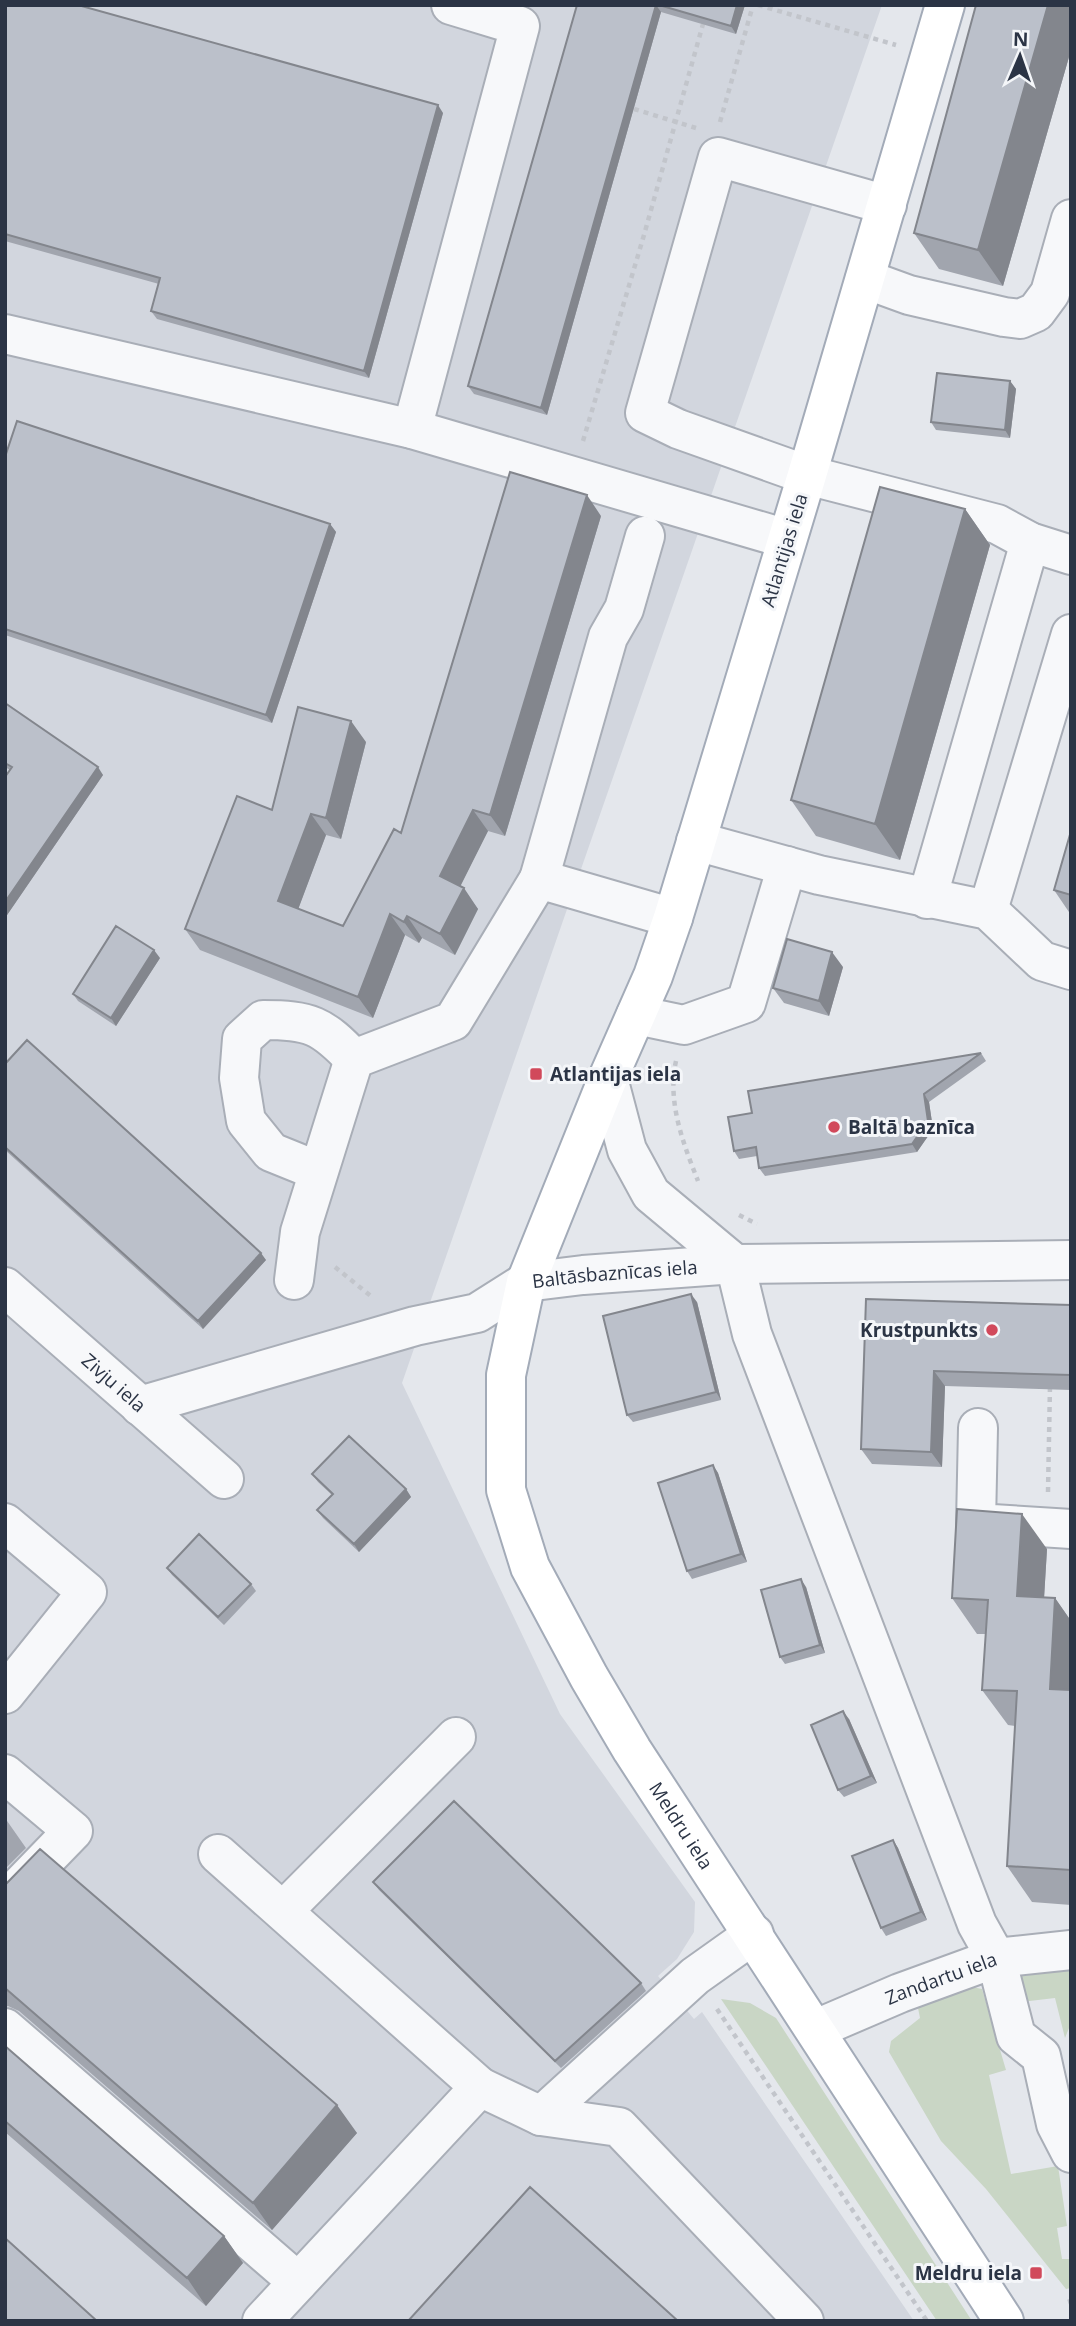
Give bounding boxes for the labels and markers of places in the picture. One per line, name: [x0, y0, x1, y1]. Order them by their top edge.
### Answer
place label: Atlantijas iela: [550, 1061, 681, 1087]
marker: Atlantijas iela: [528, 1066, 544, 1082]
place label: Baltā baznīca: [848, 1114, 975, 1140]
marker: Baltā baznīca: [826, 1119, 842, 1135]
place label: Krustpunkts: [860, 1317, 978, 1343]
marker: Krustpunkts: [984, 1322, 1000, 1338]
place label: Meldru iela: [915, 2260, 1022, 2286]
marker: Meldru iela: [1028, 2265, 1044, 2281]

